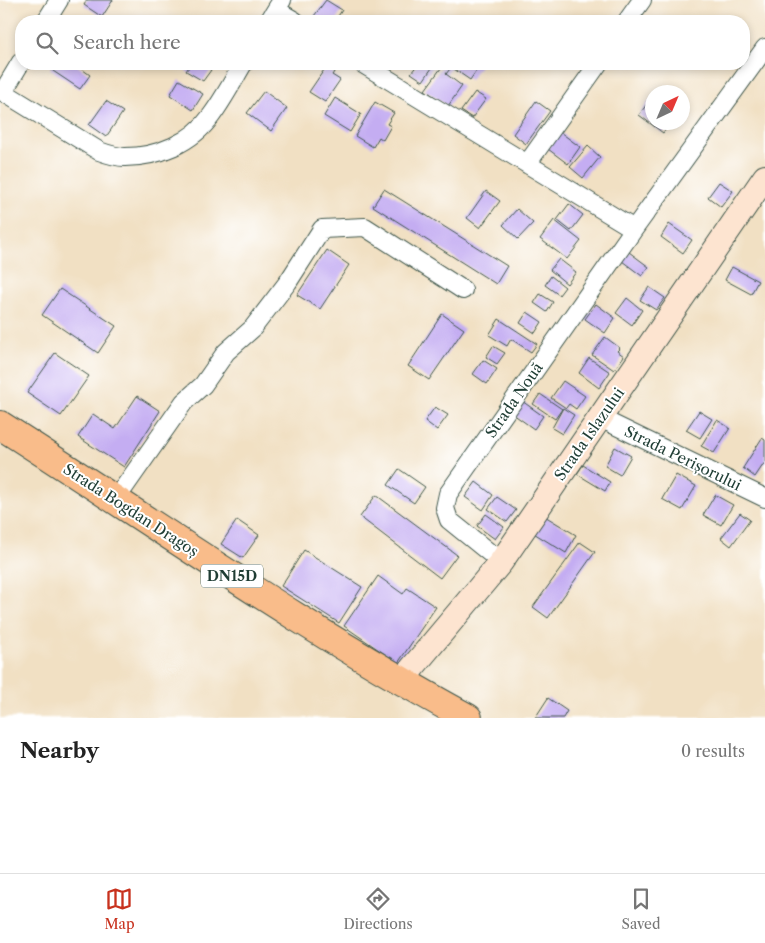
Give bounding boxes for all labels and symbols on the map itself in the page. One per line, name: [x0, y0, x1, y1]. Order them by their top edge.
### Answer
north arrow: [645, 85, 690, 130]
street label: Strada Nouă: [481, 359, 547, 441]
street label: Strada Islazului: [550, 384, 628, 484]
street label: Strada Perișorului: [621, 421, 745, 495]
street label: Strada Bogdan Dragoș: [60, 459, 202, 561]
road number: DN15D: [201, 564, 263, 588]

